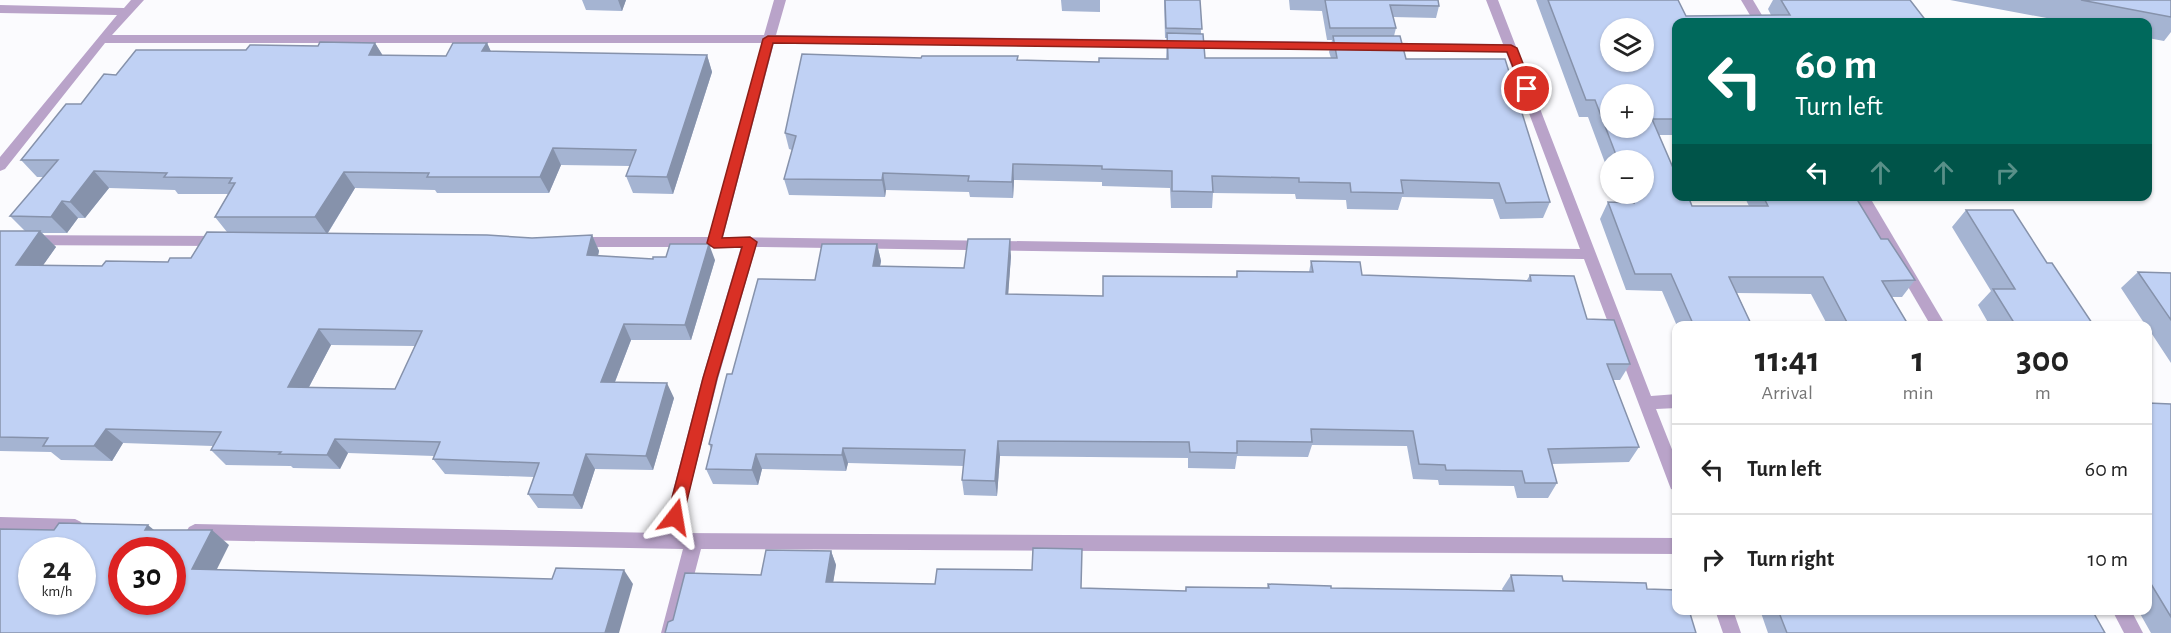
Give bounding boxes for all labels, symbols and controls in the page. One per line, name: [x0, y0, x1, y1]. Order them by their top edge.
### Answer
map controls: [1600, 18, 1654, 204]
button: layers: [1600, 18, 1654, 72]
icon: left: [1696, 42, 1774, 120]
text: 60 m: [1795, 44, 1877, 86]
pin: [1501, 63, 1552, 114]
icon: arrive: [1510, 72, 1543, 105]
button: +: [1600, 84, 1654, 138]
text: Turn left: [1795, 93, 1883, 120]
button: −: [1600, 150, 1654, 204]
icon: left: [1801, 156, 1834, 189]
icon: ahead: [1864, 156, 1897, 189]
icon: ahead: [1927, 156, 1960, 189]
icon: right: [1990, 156, 2023, 189]
text: 11:41: [1755, 342, 1820, 378]
text: 1: [1912, 342, 1925, 378]
text: 300: [2016, 342, 2069, 378]
text: Arrival: [1762, 383, 1813, 403]
text: min: [1903, 383, 1934, 403]
text: m: [2035, 383, 2051, 403]
icon: left: [1696, 453, 1729, 486]
text: Turn left: [1747, 458, 1821, 480]
text: 60 m: [2085, 458, 2128, 480]
position arrow: [643, 485, 707, 549]
speed limit sign: 30: [108, 537, 186, 615]
icon: right: [1696, 543, 1729, 576]
text: Turn right: [1747, 548, 1834, 570]
text: 10 m: [2088, 548, 2128, 570]
text: 24: [42, 554, 72, 584]
text: km/h: [42, 584, 72, 599]

